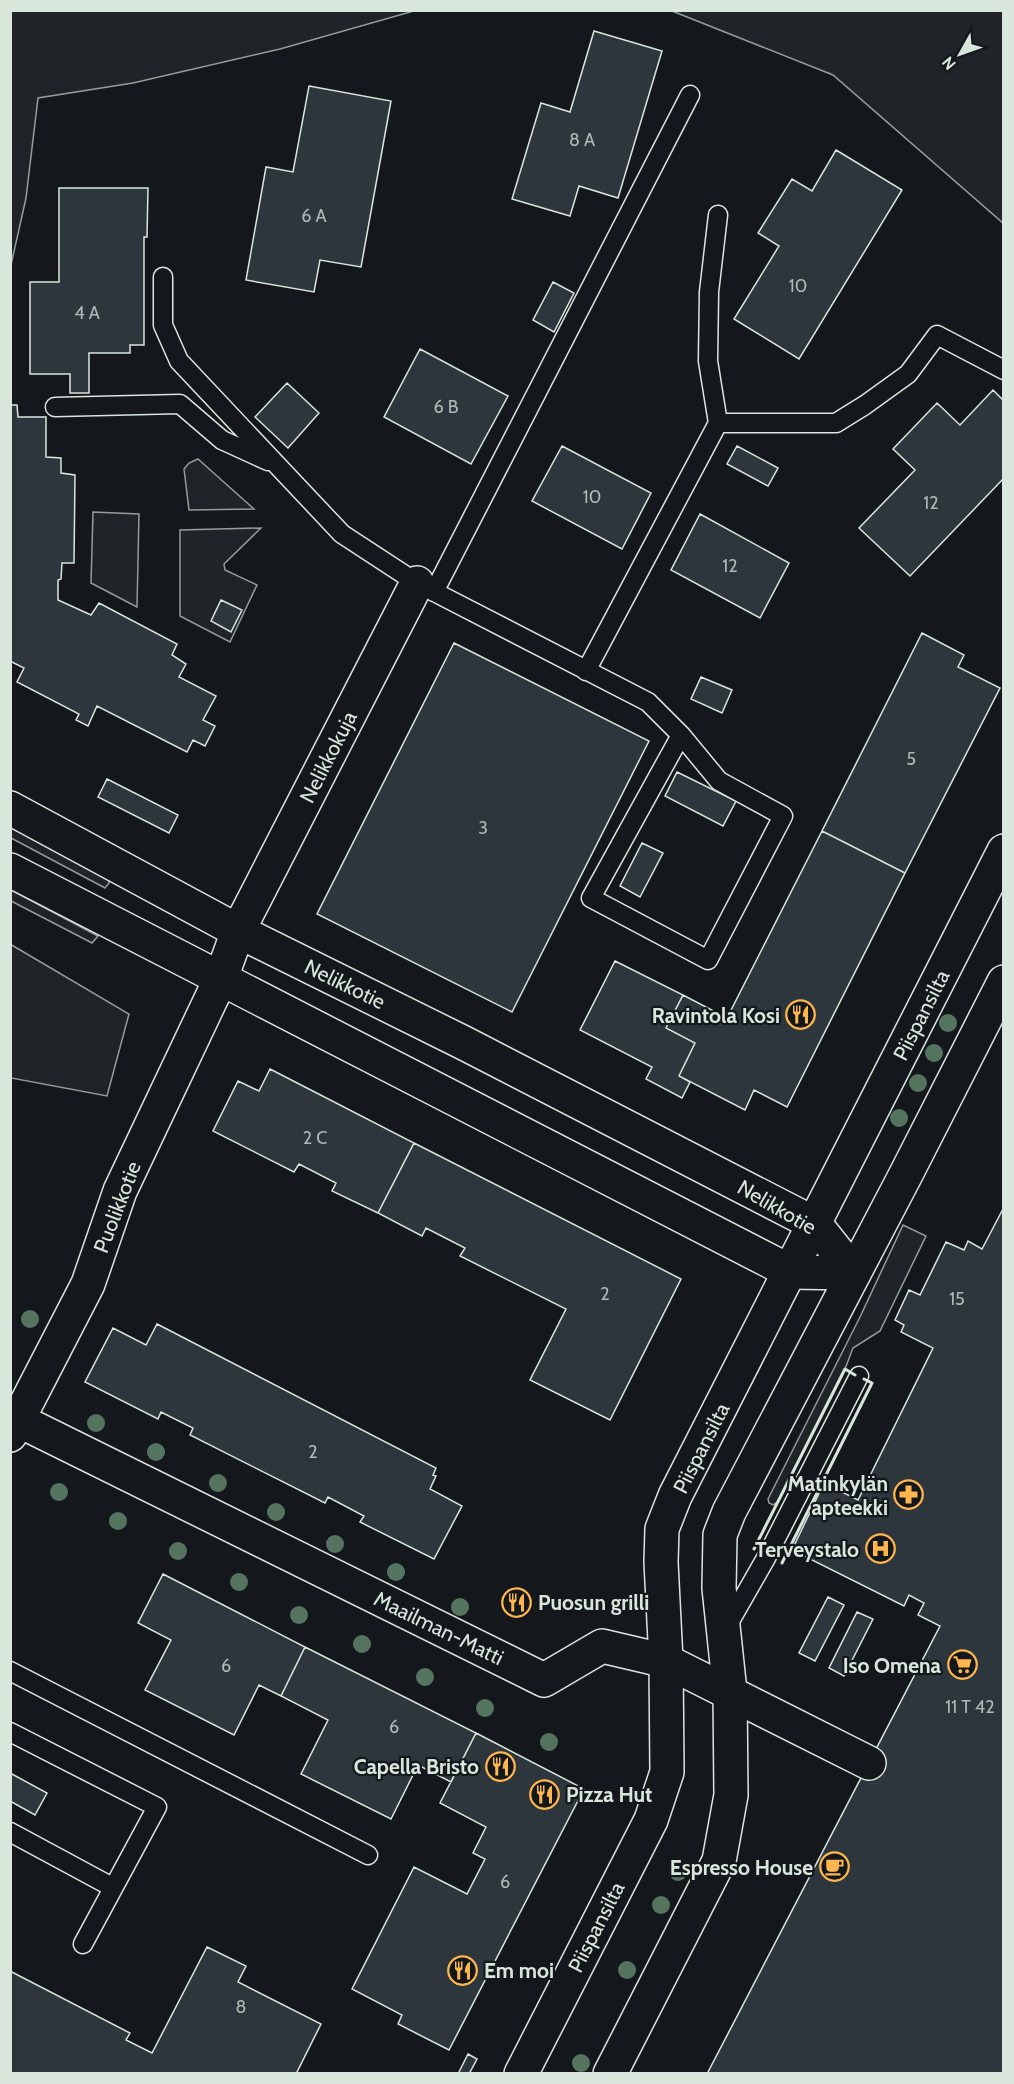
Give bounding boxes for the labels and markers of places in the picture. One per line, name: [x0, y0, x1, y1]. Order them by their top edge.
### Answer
restaurant icon: Ravintola Kosi: [785, 999, 817, 1031]
place label: Ravintola Kosi: [652, 1003, 780, 1028]
place label: Matinkylän apteekki: [787, 1471, 888, 1520]
pharmacy icon: Matinkylän apteekki: [893, 1479, 925, 1511]
hospital icon: Terveystalo: [864, 1533, 896, 1565]
place label: Terveystalo: [755, 1537, 859, 1562]
restaurant icon: Puosun grilli: [501, 1586, 533, 1618]
place label: Puosun grilli: [538, 1590, 649, 1615]
supermarket icon: Iso Omena: [946, 1649, 978, 1681]
place label: Iso Omena: [843, 1653, 942, 1678]
restaurant icon: Capella Bristo: [484, 1750, 516, 1782]
place label: Capella Bristo: [354, 1754, 479, 1779]
restaurant icon: Pizza Hut: [529, 1778, 561, 1810]
place label: Pizza Hut: [566, 1782, 652, 1807]
cafe icon: Espresso House: [818, 1851, 850, 1883]
place label: Espresso House: [670, 1855, 813, 1880]
restaurant icon: Em moi: [447, 1954, 479, 1986]
place label: Em moi: [484, 1958, 554, 1983]

